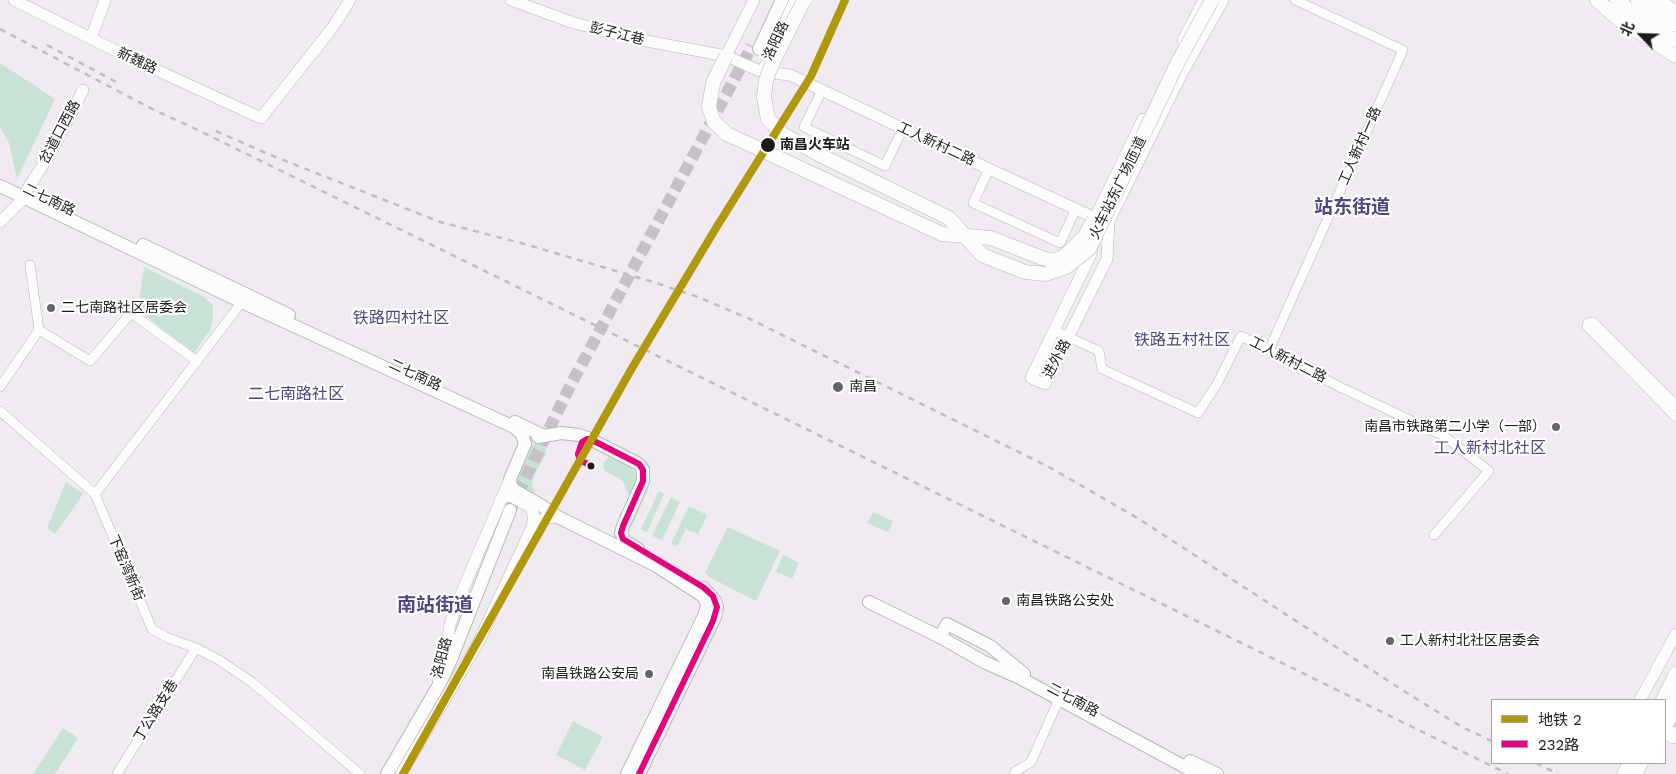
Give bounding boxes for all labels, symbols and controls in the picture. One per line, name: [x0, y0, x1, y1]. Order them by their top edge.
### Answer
north arrow: [1616, 10, 1666, 60]
street label: 洛阳路: [760, 18, 792, 64]
street label: 彭子江巷: [588, 19, 646, 49]
text: 北: [1617, 19, 1637, 39]
street label: 新魏路: [114, 45, 160, 77]
street label: 岔道口西路: [36, 97, 84, 167]
street label: 工人新村一路: [1335, 104, 1385, 188]
street label: 工人新村二路: [894, 119, 978, 169]
street label: 火车站东广场匝道: [1086, 134, 1150, 242]
marker: 南昌火车站: [759, 136, 777, 154]
place label: 南昌火车站: [780, 137, 850, 153]
street label: 二七南路: [20, 180, 78, 220]
district label: 站东街道: [1314, 196, 1390, 218]
place label: 二七南路社区居委会: [61, 300, 187, 316]
marker: 二七南路社区居委会: [45, 302, 57, 314]
district label: 铁路四村社区: [353, 308, 449, 328]
district label: 铁路五村社区: [1134, 330, 1230, 350]
street label: 工人新村二路: [1247, 333, 1329, 387]
street label: 进外路: [1040, 337, 1074, 381]
street label: 二七南路: [386, 356, 444, 394]
place label: 南昌: [849, 379, 877, 395]
marker: 南昌: [831, 380, 845, 394]
district label: 二七南路社区: [248, 384, 344, 404]
place label: 南昌市铁路第二小学（一部）: [1364, 419, 1546, 435]
marker: 南昌市铁路第二小学（一部）: [1550, 421, 1562, 433]
district label: 工人新村北社区: [1434, 438, 1546, 458]
unlabelled marker: [586, 461, 596, 471]
street label: 下窑湾新街: [105, 533, 147, 603]
place label: 南昌铁路公安处: [1016, 593, 1114, 609]
district label: 南站街道: [397, 594, 473, 616]
marker: 南昌铁路公安处: [1000, 595, 1012, 607]
place label: 工人新村北社区居委会: [1400, 633, 1540, 649]
marker: 工人新村北社区居委会: [1384, 635, 1396, 647]
street label: 洛阳路: [428, 636, 456, 680]
place label: 南昌铁路公安局: [541, 666, 639, 682]
marker: 南昌铁路公安局: [643, 668, 655, 680]
street label: 丁公路支巷: [130, 677, 182, 745]
street label: 二七南路: [1044, 679, 1102, 721]
legend: [1491, 699, 1666, 764]
text: 地铁 2: [1538, 711, 1582, 729]
text: 232路: [1538, 736, 1579, 754]

